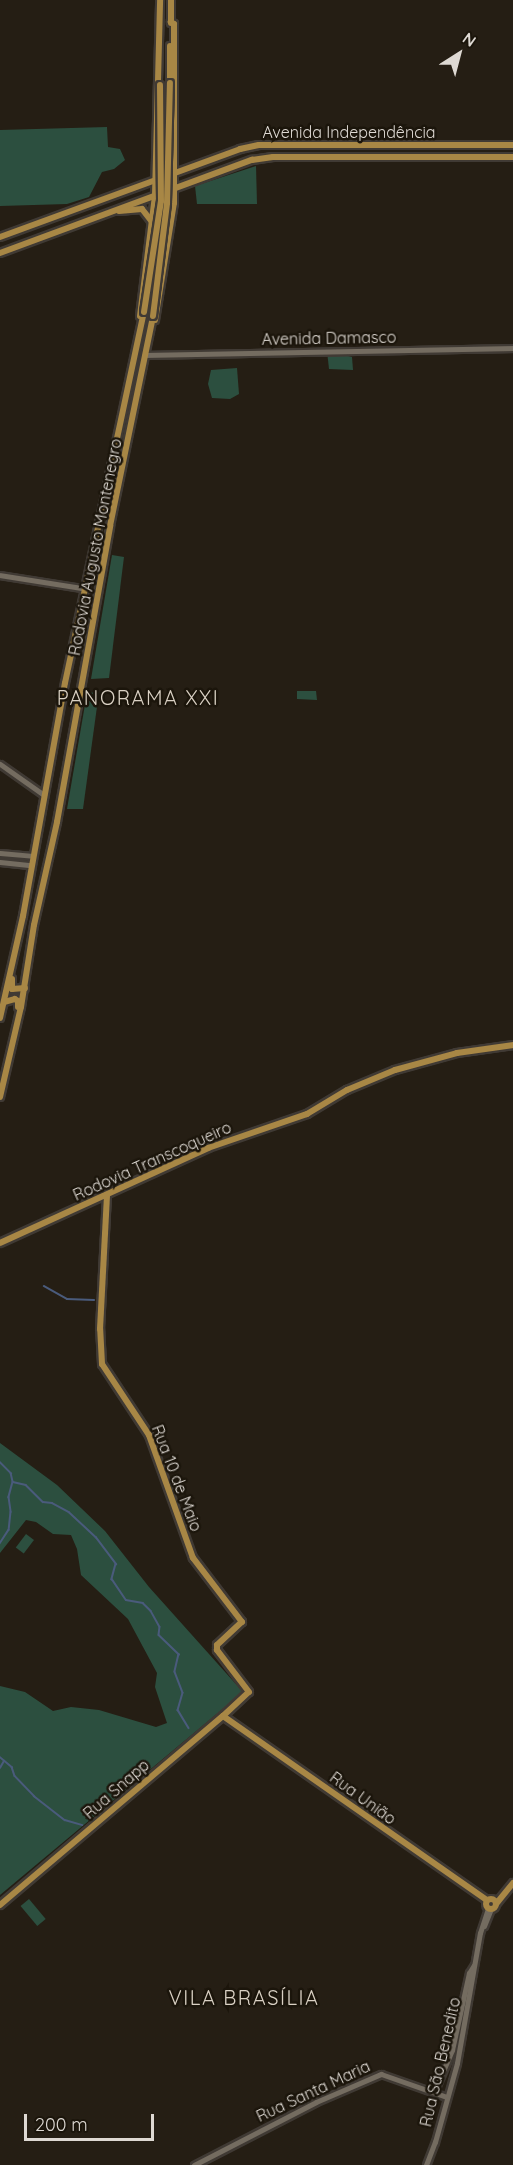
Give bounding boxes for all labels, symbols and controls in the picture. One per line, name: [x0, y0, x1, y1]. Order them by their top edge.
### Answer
north arrow: [429, 24, 489, 84]
text: N: [459, 28, 480, 51]
street label: Avenida Independência: [262, 122, 436, 142]
street label: Avenida Damasco: [261, 327, 397, 349]
street label: Rodovia Augusto Montenegro: [65, 437, 125, 657]
district label: PANORAMA XXI: [57, 685, 219, 709]
street label: Rodovia Transcoqueiro: [70, 1117, 234, 1205]
street label: Rua 10 de Maio: [148, 1422, 206, 1534]
street label: Rua Snapp: [79, 1755, 153, 1823]
street label: Rua União: [326, 1768, 400, 1828]
district label: VILA BRASÍLIA: [168, 1985, 320, 2009]
street label: Rua São Benedito: [416, 1995, 464, 2129]
street label: Rua Santa Maria: [253, 2056, 373, 2126]
scale bar: [27, 2102, 158, 2140]
text: 200 m: [35, 2113, 88, 2136]

